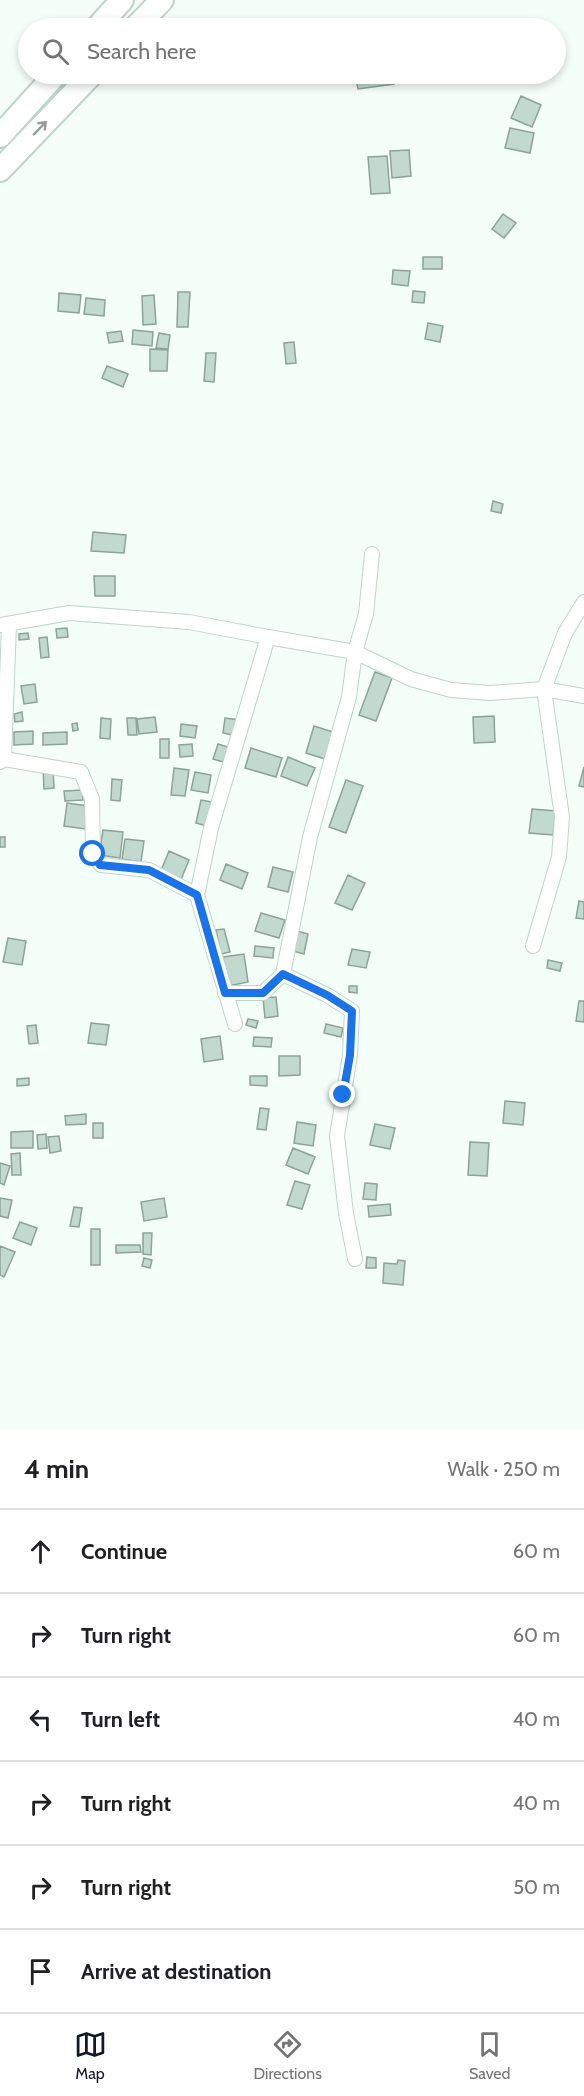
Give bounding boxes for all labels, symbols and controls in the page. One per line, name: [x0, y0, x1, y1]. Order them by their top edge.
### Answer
search box: [18, 18, 566, 84]
icon: search: [39, 35, 72, 68]
text: Search here: [87, 38, 196, 65]
one-way arrow: [33, 120, 48, 135]
route start: [79, 840, 105, 866]
route end: [329, 1081, 355, 1107]
text: 4 min: [24, 1453, 89, 1485]
text: Walk · 250 m: [448, 1457, 560, 1481]
icon: ahead: [24, 1535, 57, 1568]
text: Continue: [81, 1538, 167, 1565]
text: 60 m: [513, 1539, 560, 1563]
icon: right: [24, 1619, 57, 1652]
text: Turn right: [81, 1622, 171, 1649]
text: 60 m: [513, 1623, 560, 1647]
icon: left: [24, 1703, 57, 1736]
text: Turn left: [81, 1706, 160, 1733]
text: 40 m: [512, 1707, 560, 1731]
icon: right: [24, 1787, 57, 1820]
text: Turn right: [81, 1790, 171, 1817]
text: 40 m: [512, 1791, 560, 1815]
icon: right: [24, 1871, 57, 1904]
text: Turn right: [81, 1874, 171, 1901]
text: 50 m: [513, 1875, 560, 1899]
icon: arrive: [24, 1955, 57, 1988]
text: Arrive at destination: [81, 1958, 271, 1985]
tab: Map: [74, 2028, 107, 2083]
tab: Directions: [254, 2028, 322, 2083]
tab: Saved: [469, 2028, 510, 2083]

